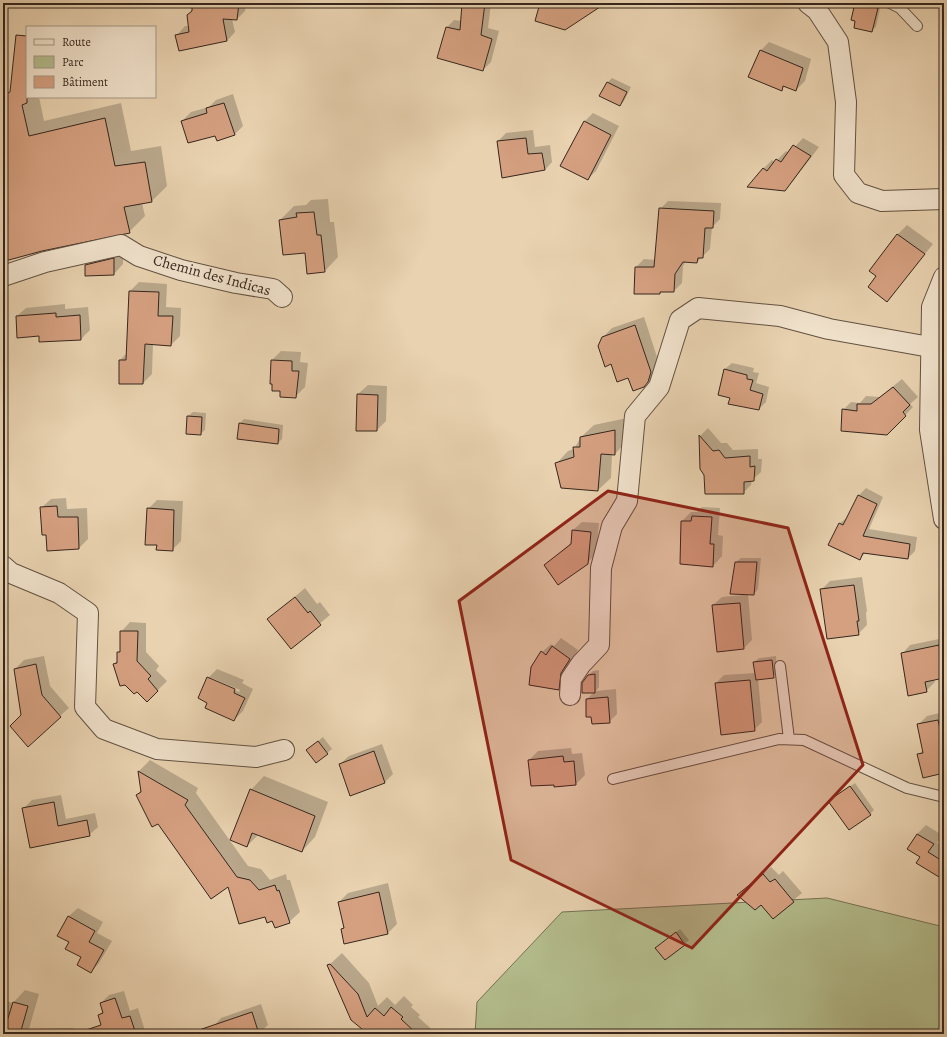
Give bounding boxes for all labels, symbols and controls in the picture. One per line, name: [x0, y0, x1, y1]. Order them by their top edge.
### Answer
legend: [26, 26, 156, 98]
text: Route: [62, 34, 91, 50]
text: Parc: [62, 54, 84, 70]
text: Bâtiment: [62, 74, 108, 90]
street label: Chemin des Indicas: [151, 250, 273, 300]

